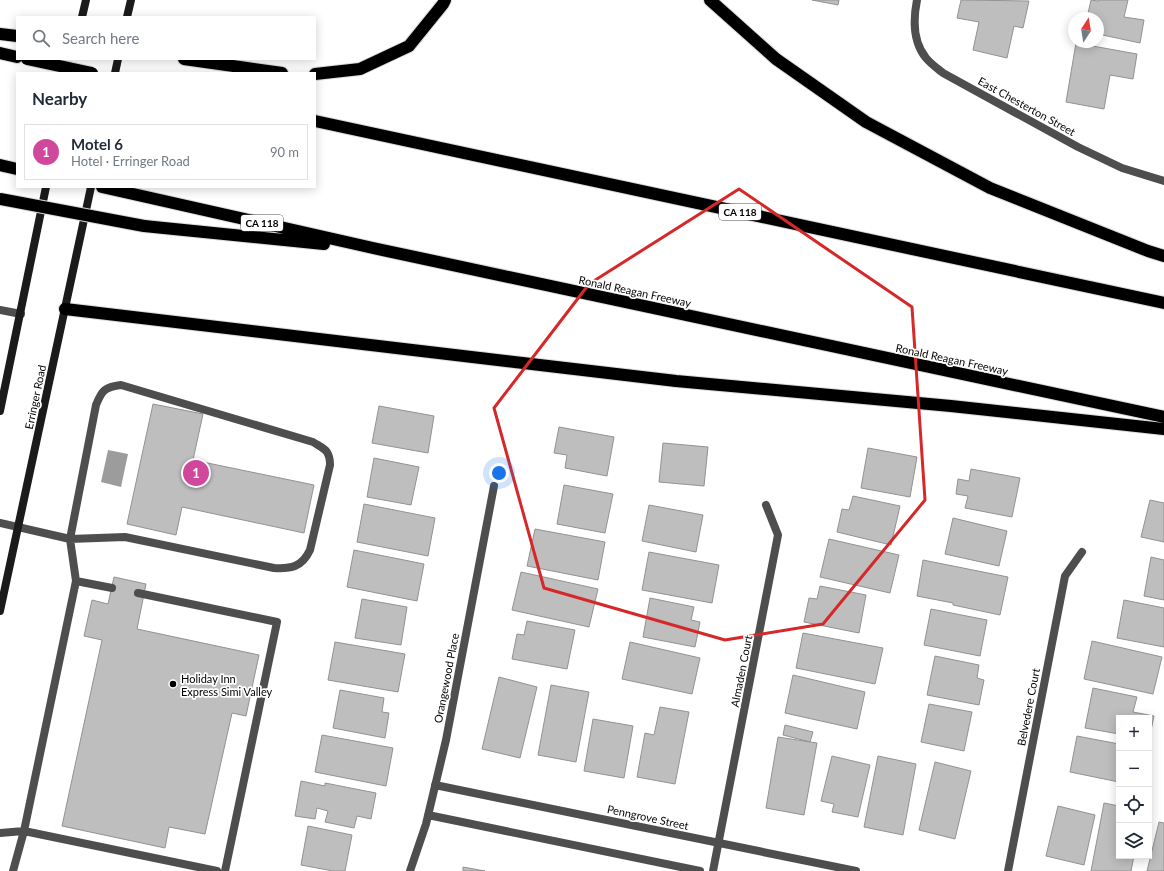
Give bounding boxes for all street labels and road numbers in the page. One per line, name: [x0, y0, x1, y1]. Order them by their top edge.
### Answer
street label: East Chesterton Street: [976, 74, 1078, 138]
road number: CA 118: [719, 204, 761, 220]
road number: CA 118: [241, 215, 283, 231]
street label: Ronald Reagan Freeway: [578, 273, 693, 309]
street label: Ronald Reagan Freeway: [895, 341, 1010, 377]
street label: Erringer Road: [22, 364, 48, 430]
street label: Orangewood Place: [431, 632, 461, 724]
street label: Almaden Court: [728, 634, 754, 708]
street label: Belvedere Court: [1014, 667, 1042, 747]
street label: Penngrove Street: [606, 802, 690, 832]

